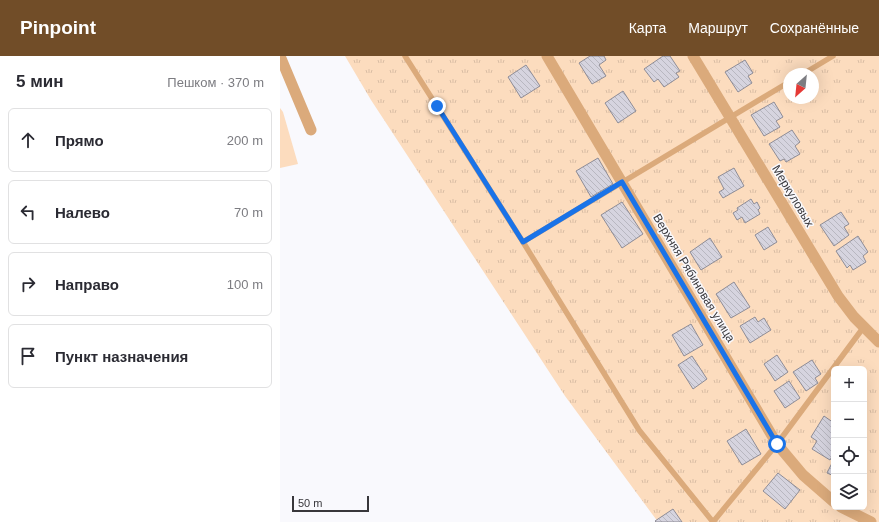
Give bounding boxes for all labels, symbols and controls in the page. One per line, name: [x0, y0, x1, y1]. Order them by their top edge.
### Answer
text: Pinpoint: [20, 17, 96, 38]
text: Карта: [629, 20, 666, 36]
text: Маршрут: [688, 20, 748, 36]
text: Сохранённые: [770, 20, 859, 36]
north arrow: [783, 68, 819, 104]
text: 5 мин: [16, 72, 63, 91]
text: Пешком · 370 m: [167, 75, 264, 90]
route end: [428, 97, 446, 115]
icon: ahead: [17, 129, 39, 151]
text: Прямо: [55, 132, 104, 149]
text: 200 m: [227, 133, 263, 148]
street label: Меркуловых: [769, 163, 817, 229]
icon: left: [17, 201, 39, 223]
text: Налево: [55, 204, 110, 221]
text: 70 m: [234, 205, 263, 220]
street label: Верхняя Рябиновая улица: [650, 211, 738, 345]
icon: right: [17, 273, 39, 295]
text: Направо: [55, 276, 119, 293]
text: 100 m: [227, 277, 263, 292]
icon: arrive: [17, 345, 39, 367]
text: Пункт назначения: [55, 348, 188, 365]
map controls: [831, 366, 867, 510]
button: +: [831, 366, 867, 402]
button: −: [831, 402, 867, 438]
route start: [768, 435, 786, 453]
button: locate: [831, 438, 867, 474]
button: layers: [831, 474, 867, 510]
scale bar: [292, 494, 369, 513]
text: 50 m: [298, 497, 322, 509]

